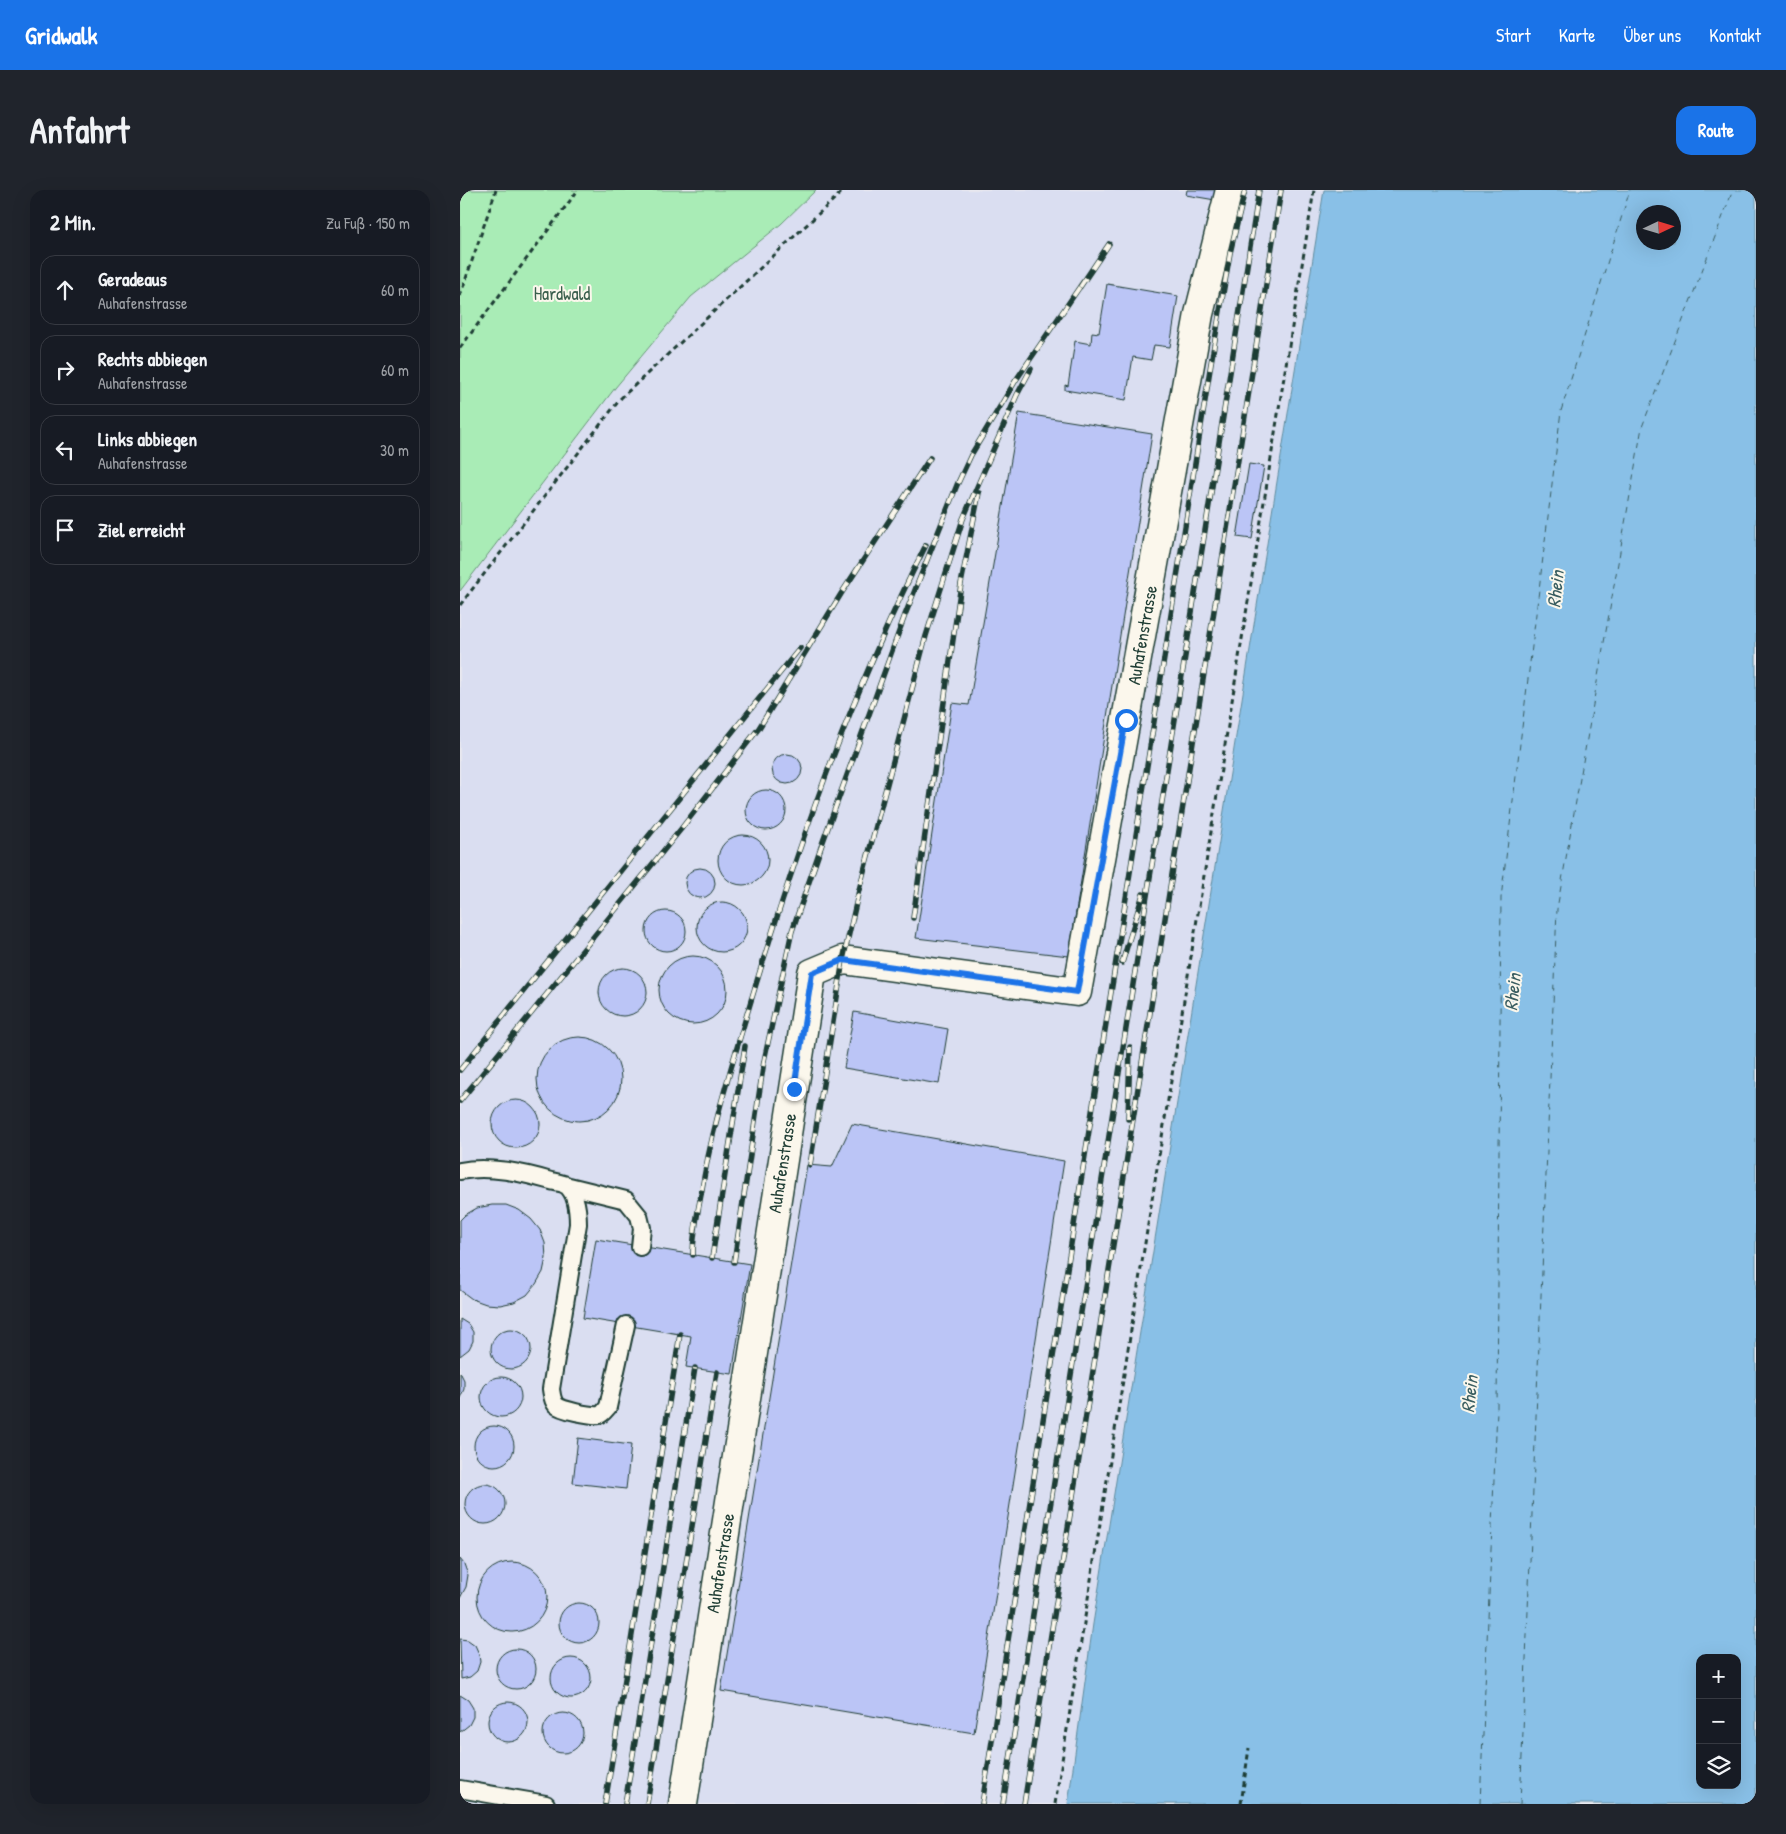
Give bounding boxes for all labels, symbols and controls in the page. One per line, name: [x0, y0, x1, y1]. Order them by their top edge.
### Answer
text: Gridwalk: [25, 19, 97, 51]
text: Start: [1496, 23, 1531, 48]
text: Karte: [1559, 23, 1595, 48]
text: Über uns: [1623, 23, 1681, 48]
text: Kontakt: [1709, 23, 1761, 48]
button: Route: [1676, 106, 1756, 155]
text: Anfahrt: [30, 107, 129, 154]
north arrow: [1636, 205, 1681, 250]
text: 2 Min.: [50, 208, 96, 237]
text: Zu Fuß · 150 m: [326, 212, 410, 234]
text: Geradeaus: [98, 266, 167, 292]
icon: ahead: [51, 276, 79, 304]
text: 60 m: [381, 279, 409, 301]
park label: Hardwald: [534, 281, 590, 306]
text: Auhafenstrasse: [98, 292, 187, 314]
text: Rechts abbiegen: [98, 346, 207, 372]
icon: right: [51, 356, 79, 384]
text: 60 m: [381, 359, 409, 381]
text: Auhafenstrasse: [98, 372, 187, 394]
text: Links abbiegen: [98, 426, 197, 452]
icon: left: [51, 436, 79, 464]
text: 30 m: [380, 439, 409, 461]
text: Auhafenstrasse: [98, 452, 187, 474]
icon: arrive: [51, 516, 79, 544]
text: Ziel erreicht: [98, 517, 185, 543]
water label: Rhein: [1540, 568, 1570, 609]
street label: Auhafenstrasse: [1121, 583, 1163, 687]
route start: [1115, 709, 1138, 732]
water label: Rhein: [1497, 971, 1527, 1012]
route end: [783, 1078, 806, 1101]
street label: Auhafenstrasse: [762, 1111, 802, 1215]
water label: Rhein: [1454, 1373, 1484, 1414]
street label: Auhafenstrasse: [700, 1511, 740, 1615]
map controls: [1696, 1654, 1741, 1789]
button: +: [1696, 1654, 1741, 1699]
button: −: [1696, 1699, 1741, 1744]
button: layers: [1696, 1744, 1741, 1789]

